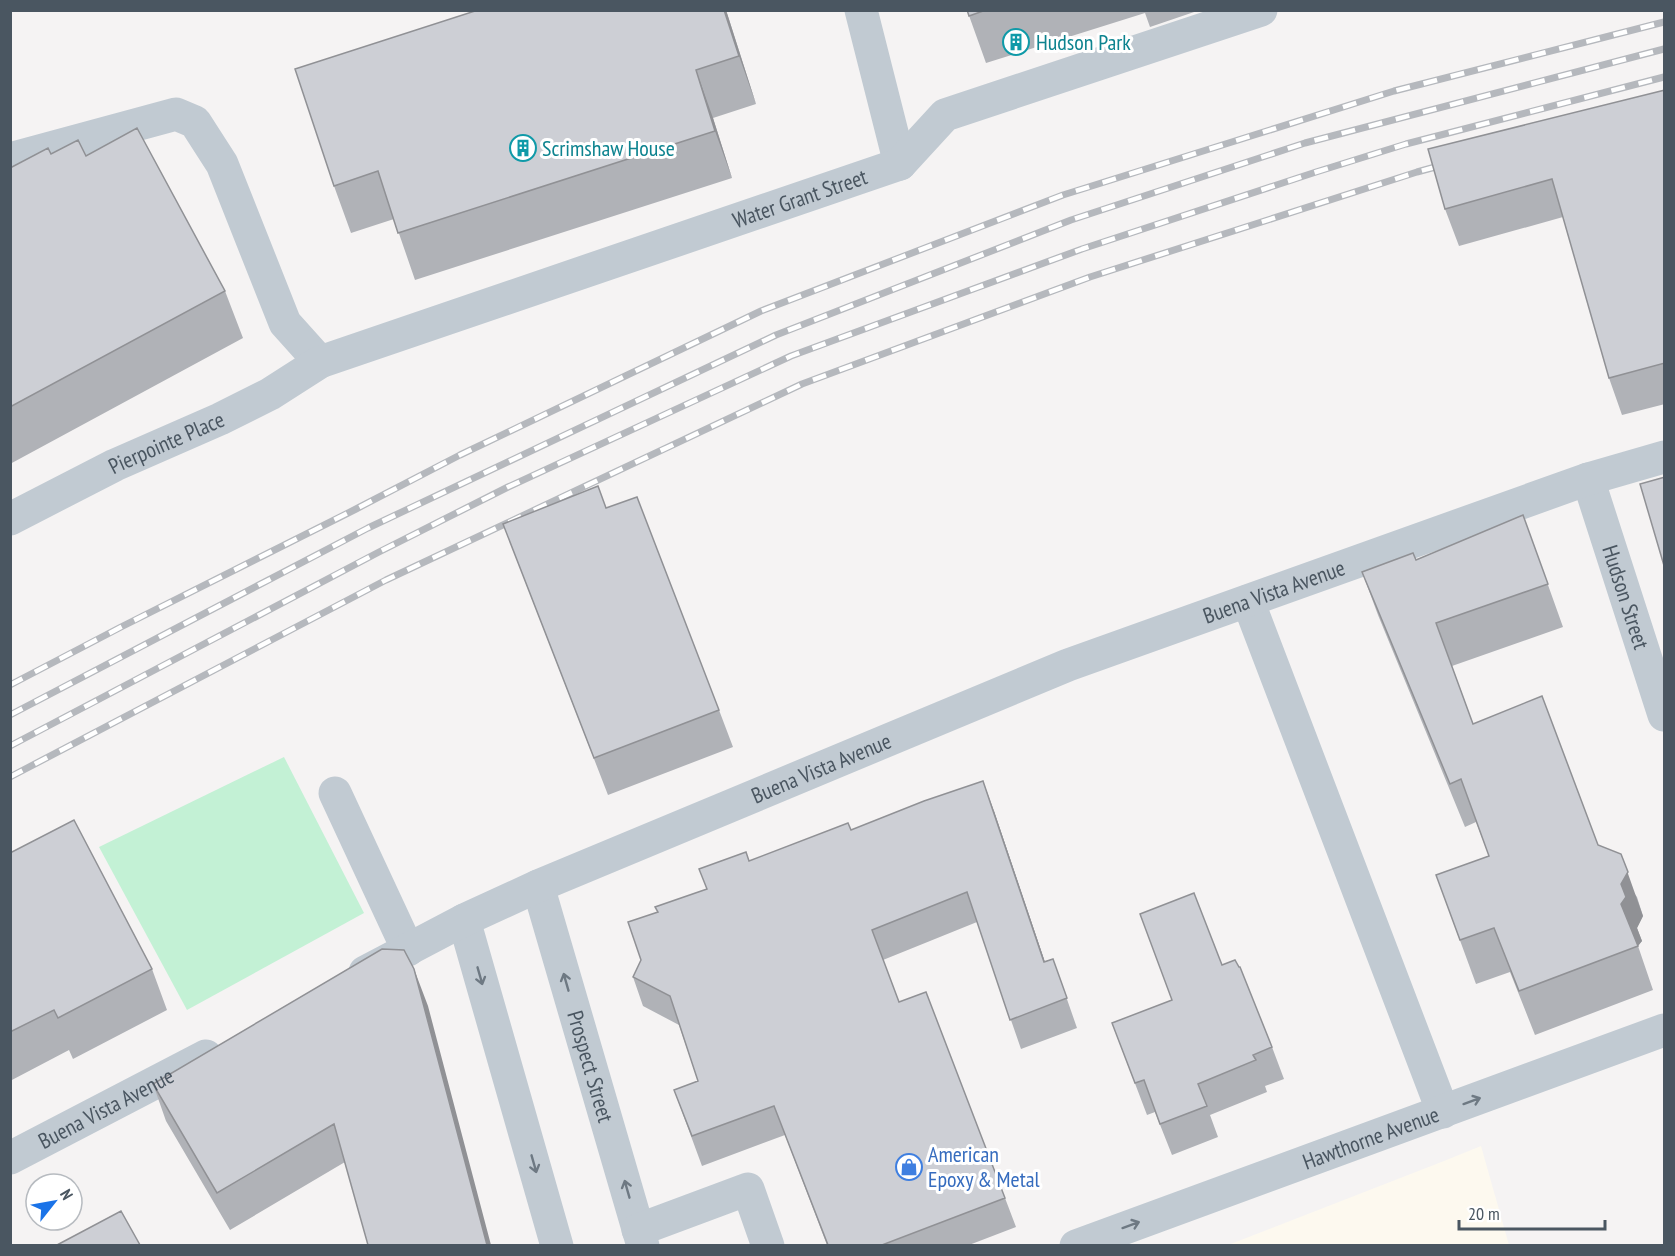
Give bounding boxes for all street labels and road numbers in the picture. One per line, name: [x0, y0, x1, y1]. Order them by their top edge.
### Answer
street label: Water Grant Street: [729, 162, 871, 234]
street label: Pierpointe Place: [103, 405, 228, 480]
street label: Hudson Street: [1596, 541, 1656, 653]
street label: Buena Vista Avenue: [1199, 553, 1348, 630]
street label: Buena Vista Avenue: [747, 726, 895, 809]
street label: Prospect Street: [561, 1007, 620, 1126]
street label: Buena Vista Avenue: [33, 1061, 178, 1155]
street label: Hawthorne Avenue: [1299, 1100, 1443, 1176]

